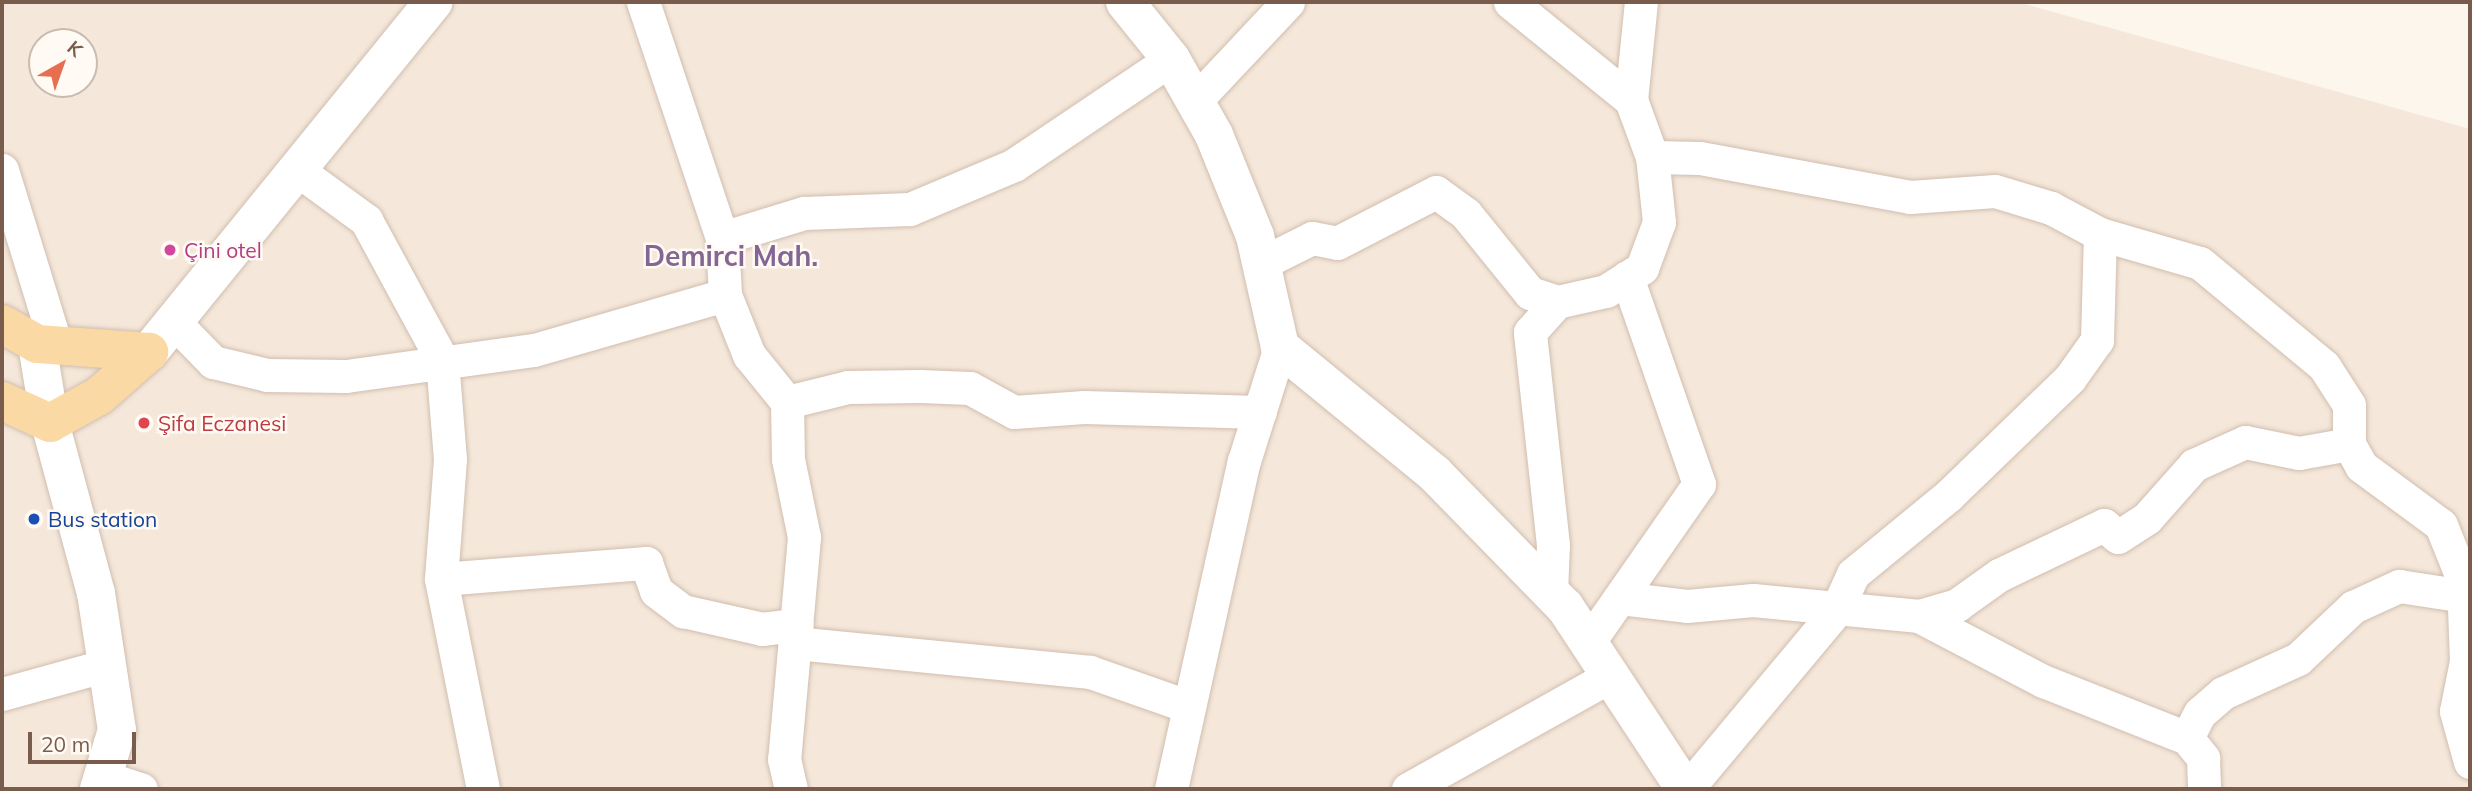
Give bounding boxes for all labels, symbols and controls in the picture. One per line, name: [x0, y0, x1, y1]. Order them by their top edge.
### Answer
north arrow: [28, 28, 98, 98]
text: K: [63, 35, 88, 62]
place label: Çini otel: [184, 237, 262, 263]
district label: Demirci Mah.: [644, 239, 818, 273]
marker: Çini otel: [162, 242, 178, 258]
place label: Şifa Eczanesi: [158, 410, 286, 436]
marker: Şifa Eczanesi: [136, 415, 152, 431]
place label: Bus station: [48, 506, 157, 532]
marker: Bus station: [26, 511, 42, 527]
scale bar: [32, 718, 140, 762]
text: 20 m: [41, 731, 90, 757]

